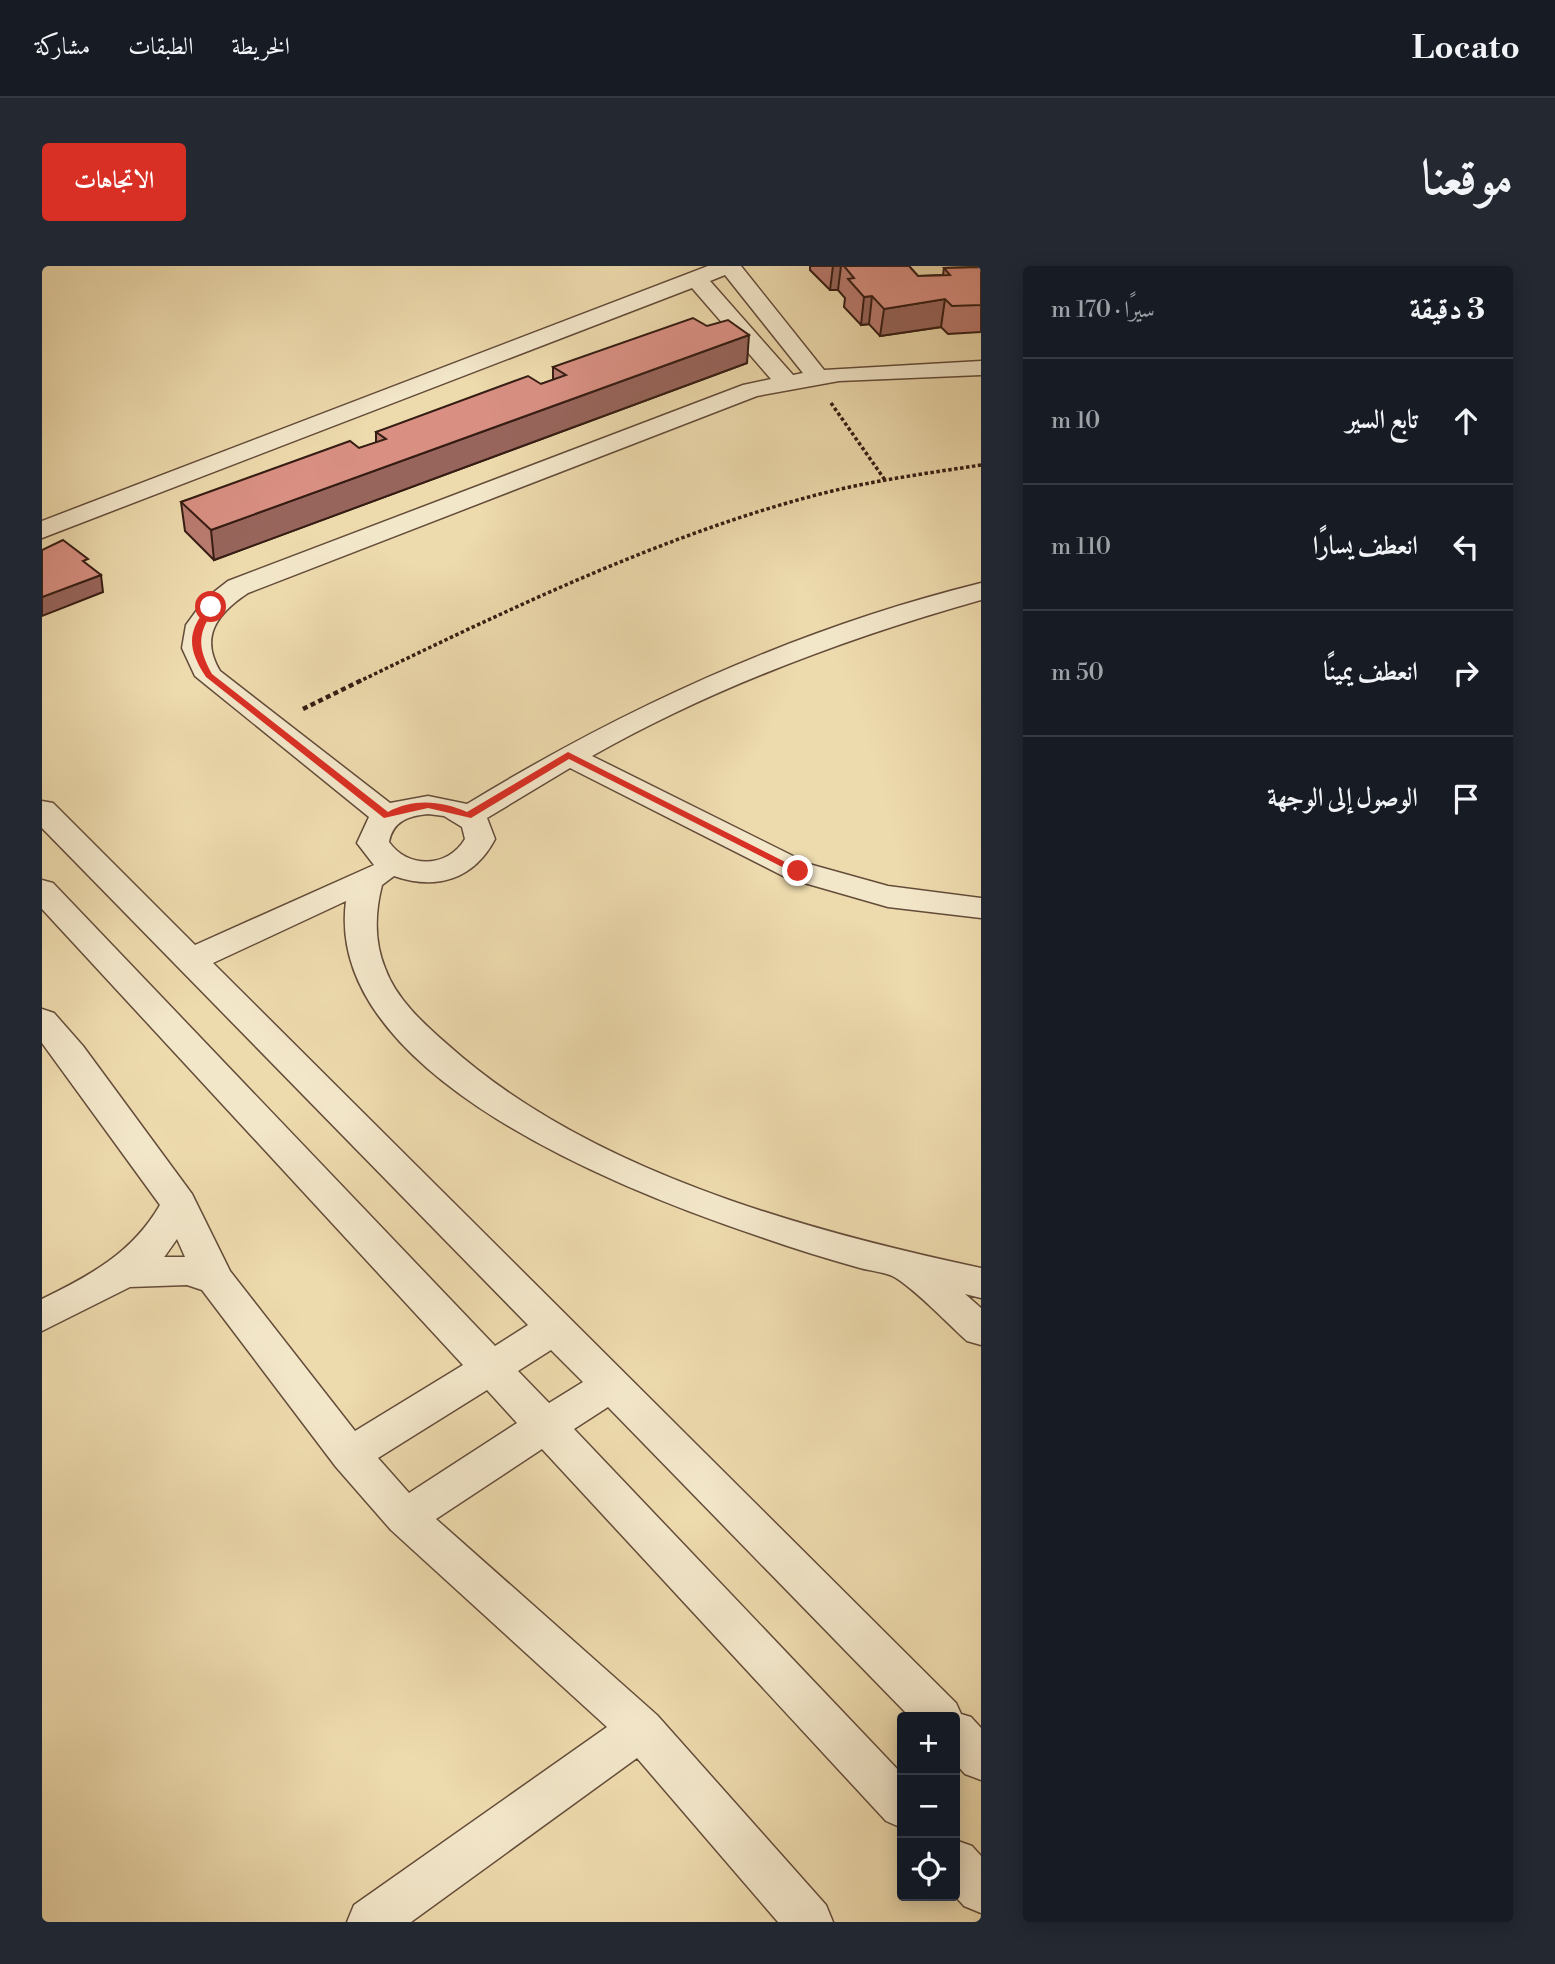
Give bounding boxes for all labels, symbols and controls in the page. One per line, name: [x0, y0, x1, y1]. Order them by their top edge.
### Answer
text: Locato: [1412, 28, 1520, 69]
text: مشاركة: [35, 32, 90, 62]
text: الطبقات: [128, 32, 194, 62]
text: الخريطة: [232, 32, 290, 62]
button: الاتجاهات: [42, 143, 186, 221]
text: موقعنا: [1421, 149, 1513, 210]
text: 3 دقيقة: [1410, 291, 1485, 329]
text: سيرًا · 170 m: [1051, 296, 1155, 324]
icon: ahead: [1447, 402, 1485, 440]
text: تابع السير: [1346, 404, 1418, 436]
text: 10 m: [1051, 407, 1100, 435]
icon: left: [1447, 528, 1485, 566]
text: انعطف يسارًا: [1313, 530, 1418, 562]
text: 110 m: [1051, 533, 1111, 561]
route start: [195, 591, 226, 622]
icon: right: [1447, 654, 1485, 692]
text: انعطف يمينًا: [1323, 656, 1418, 688]
text: 50 m: [1051, 659, 1104, 687]
icon: arrive: [1447, 780, 1485, 818]
text: الوصول إلى الوجهة: [1267, 782, 1418, 814]
route end: [782, 855, 813, 886]
map controls: [897, 1712, 960, 1901]
button: +: [897, 1712, 960, 1775]
button: −: [897, 1775, 960, 1838]
button: locate: [897, 1838, 960, 1901]

